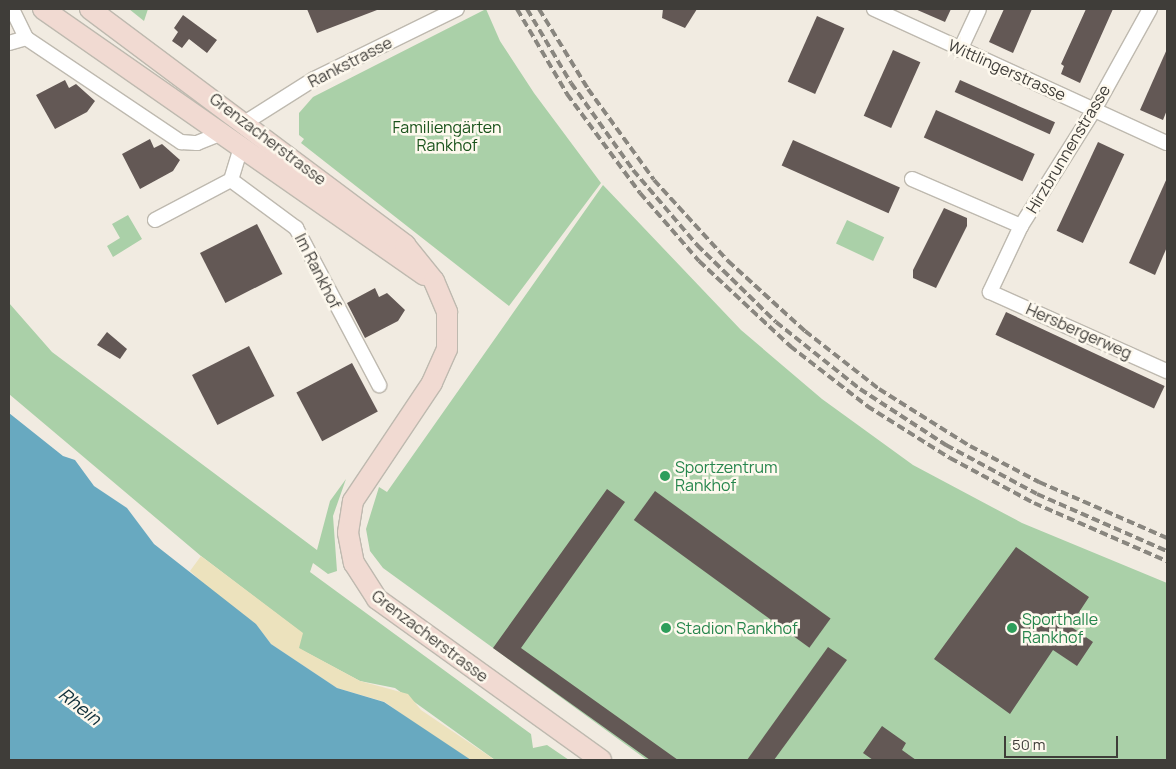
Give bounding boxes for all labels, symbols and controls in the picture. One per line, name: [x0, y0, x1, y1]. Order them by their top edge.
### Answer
street label: Rankstrasse: [305, 33, 395, 91]
street label: Wittlingerstrasse: [945, 35, 1069, 105]
street label: Hirzbrunnenstrasse: [1022, 81, 1114, 217]
street label: Grenzacherstrasse: [206, 89, 330, 189]
park label: Familiengärten Rankhof: [393, 117, 501, 155]
street label: Im Rankhof: [291, 230, 345, 312]
street label: Hersbergerweg: [1023, 299, 1135, 363]
place label: Sportzentrum Rankhof: [675, 457, 778, 495]
marker: Sportzentrum Rankhof: [659, 470, 671, 482]
street label: Grenzacherstrasse: [368, 586, 492, 686]
place label: Sporthalle Rankhof: [1022, 609, 1098, 647]
place label: Stadion Rankhof: [676, 618, 798, 638]
marker: Stadion Rankhof: [660, 622, 672, 634]
marker: Sporthalle Rankhof: [1006, 622, 1018, 634]
water label: Rhein: [55, 683, 105, 729]
scale bar: [1006, 726, 1120, 758]
text: 50 m: [1012, 734, 1046, 755]

